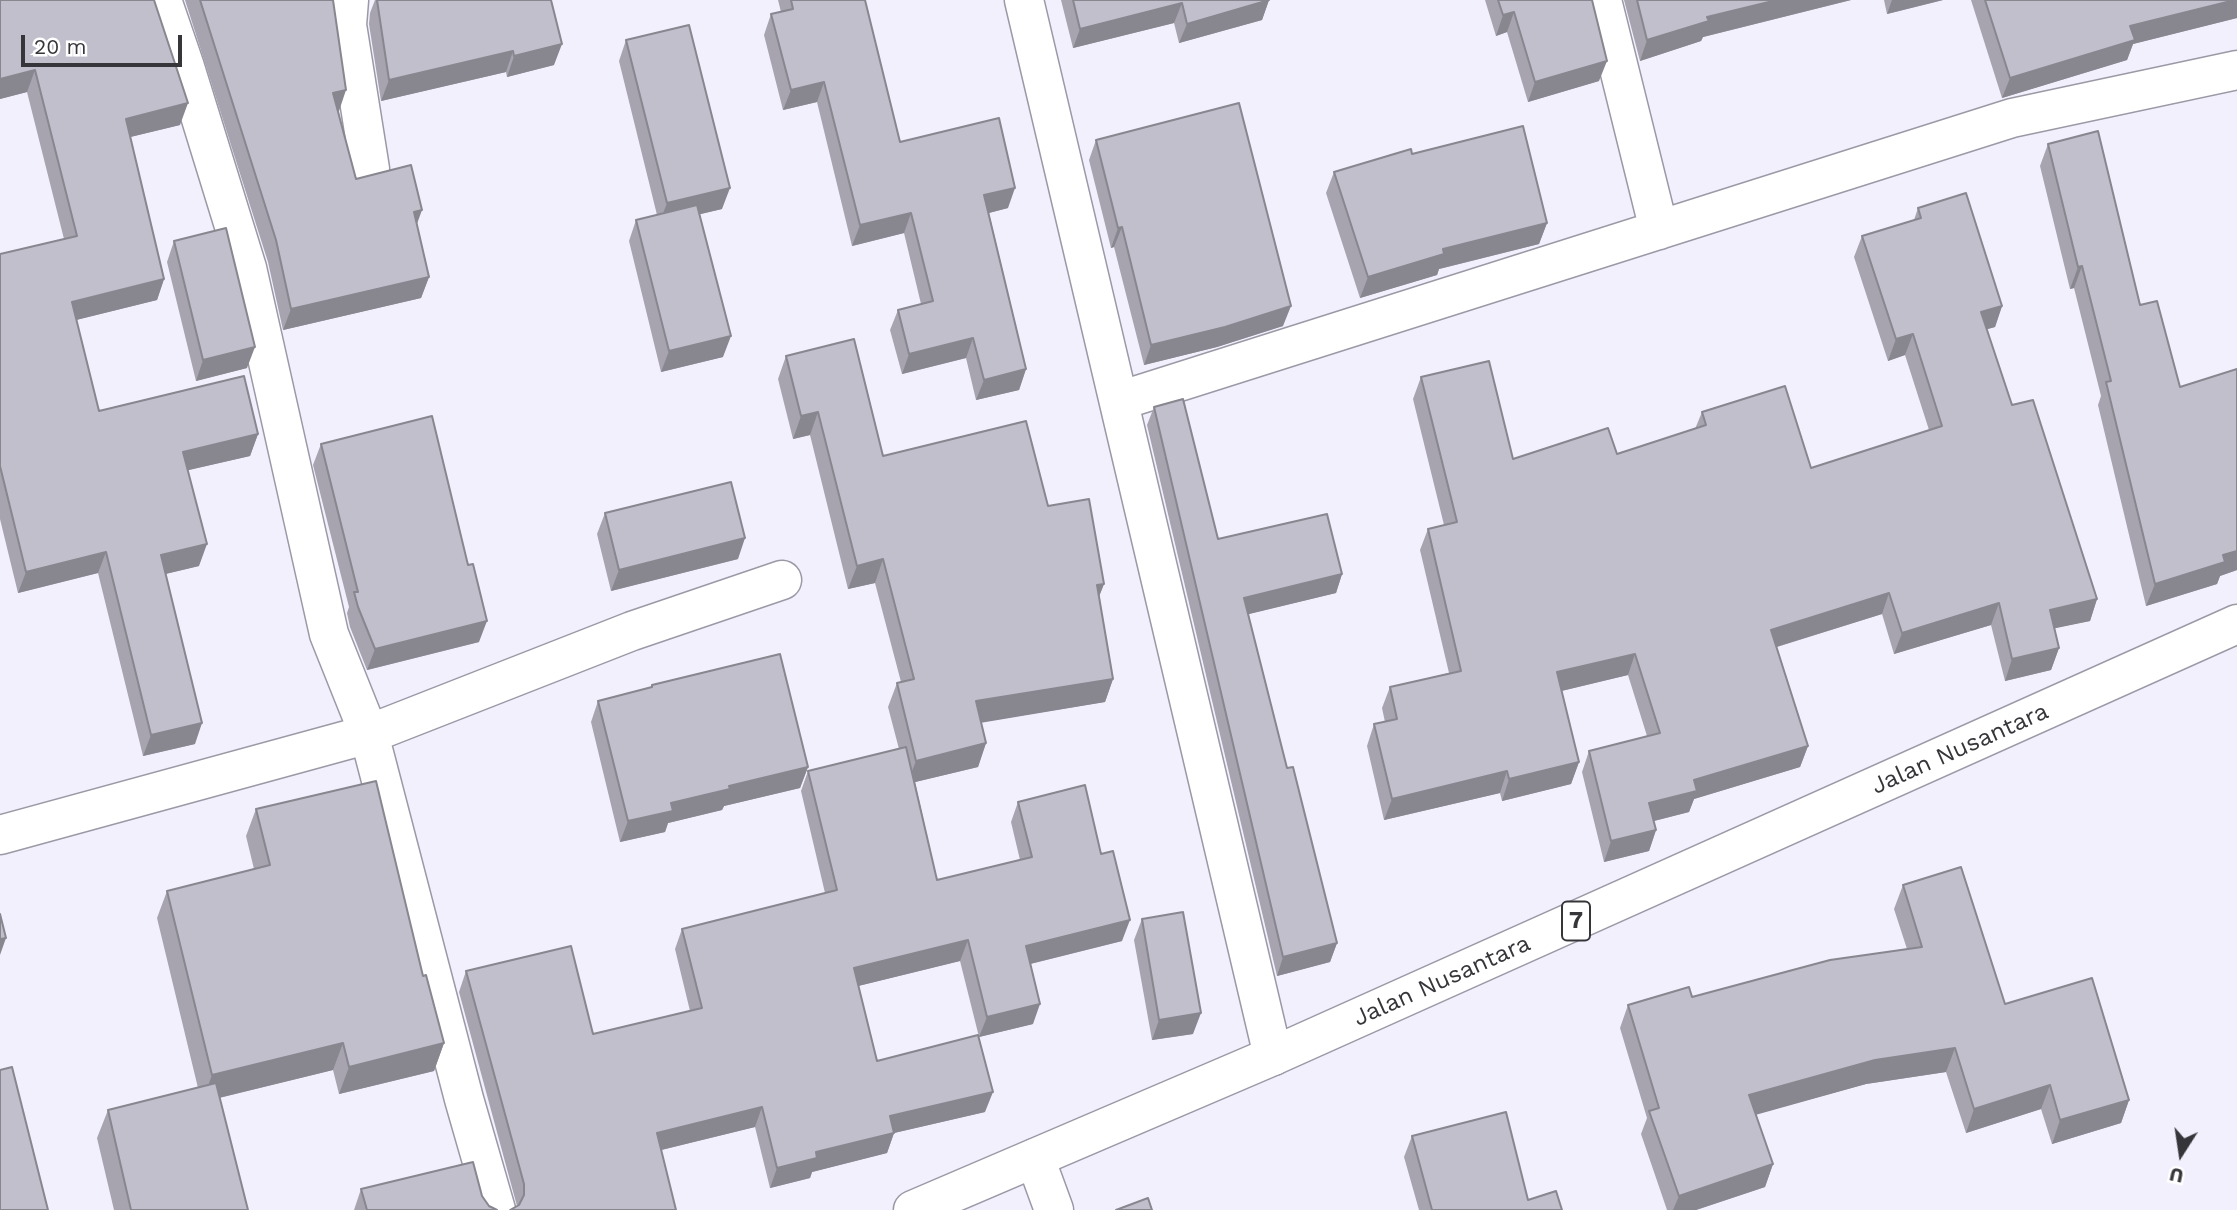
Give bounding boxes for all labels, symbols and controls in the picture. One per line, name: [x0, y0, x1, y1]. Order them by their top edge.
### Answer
scale bar: [24, 21, 186, 65]
text: 20 m: [34, 34, 86, 59]
street label: Jalan Nusantara: [1867, 697, 2053, 801]
road number: 7: [1562, 902, 1590, 940]
street label: Jalan Nusantara: [1349, 929, 1535, 1033]
north arrow: [2146, 1119, 2216, 1189]
text: U: [2168, 1162, 2186, 1188]

